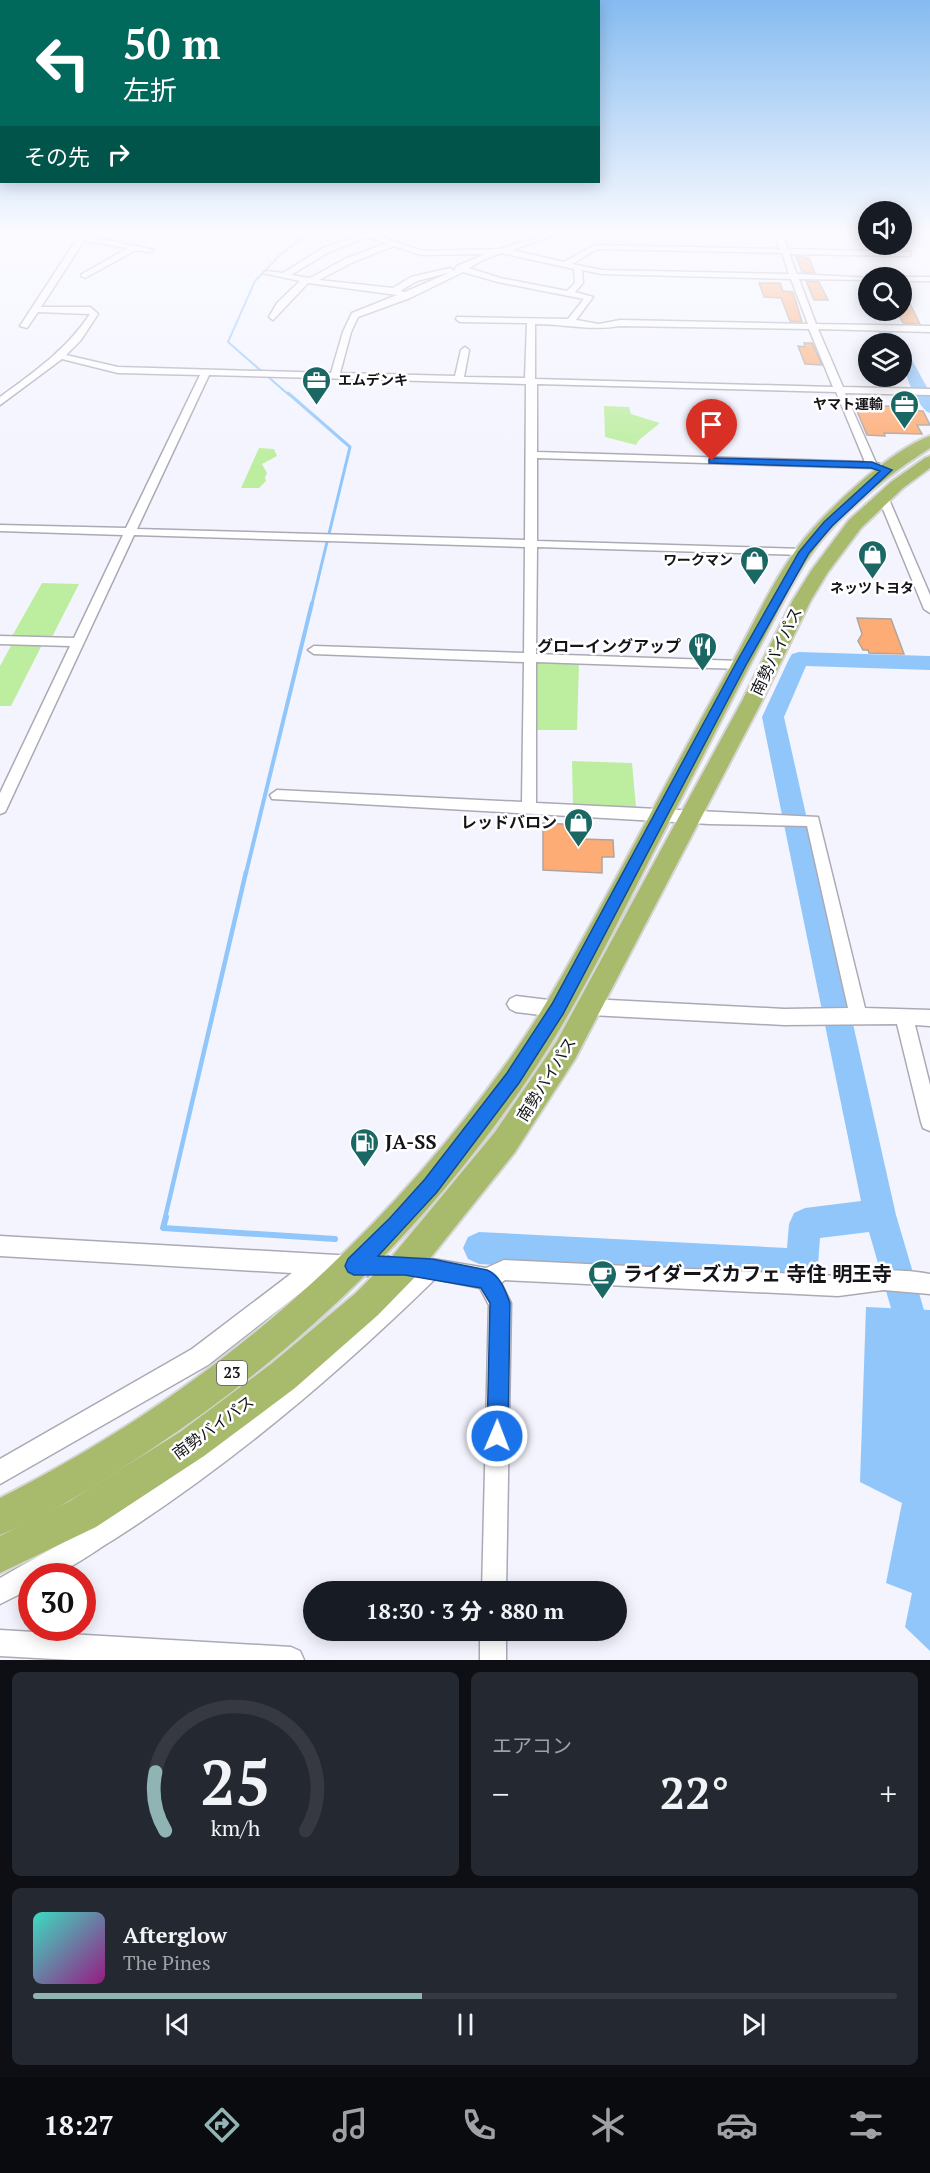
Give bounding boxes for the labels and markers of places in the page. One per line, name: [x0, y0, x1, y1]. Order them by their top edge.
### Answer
office icon: エムデンキ: [301, 364, 333, 406]
place label: エムデンキ: [338, 370, 408, 389]
office icon: ヤマト運輸: [888, 388, 920, 430]
place label: ヤマト運輸: [813, 394, 883, 413]
pin: [686, 399, 737, 461]
shop icon: ネッツトヨタ: [856, 538, 888, 580]
shop icon: ワークマン: [738, 544, 770, 586]
place label: ワークマン: [663, 550, 733, 569]
place label: ネッツトヨタ: [830, 578, 914, 597]
restaurant icon: グローイングアップ: [686, 630, 718, 672]
place label: グローイングアップ: [537, 635, 681, 657]
shop icon: レッドバロン: [562, 806, 594, 848]
place label: レッドバロン: [461, 811, 557, 833]
fuel station icon: JA-SS: [348, 1126, 380, 1168]
place label: JA-SS: [385, 1128, 437, 1155]
cafe icon: ライダーズカフェ 寺住 明王寺: [586, 1258, 618, 1300]
place label: ライダーズカフェ 寺住 明王寺: [623, 1260, 892, 1287]

